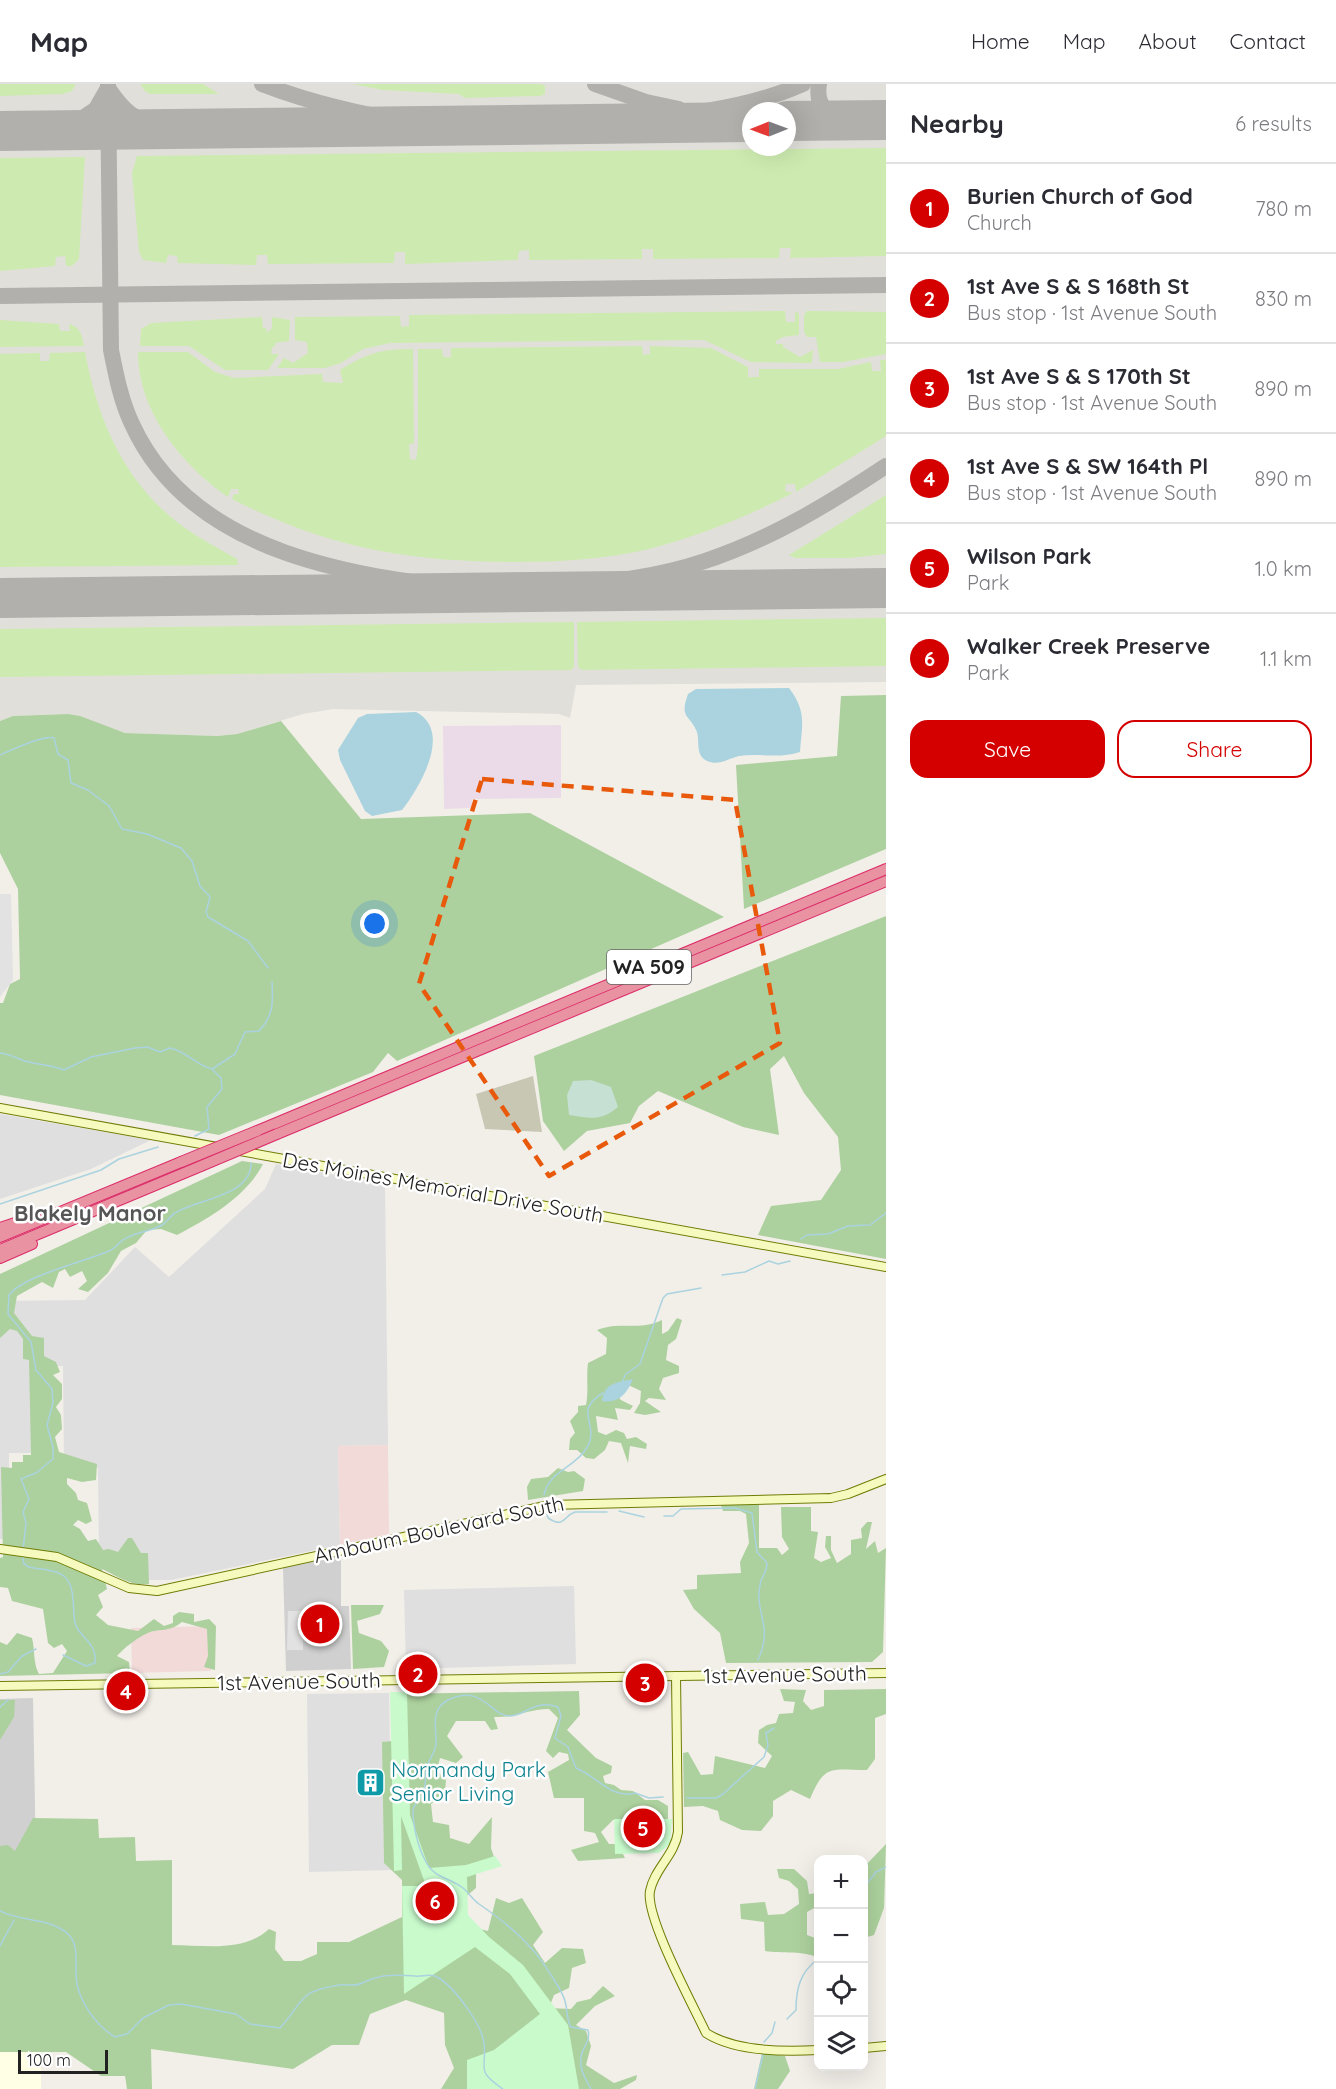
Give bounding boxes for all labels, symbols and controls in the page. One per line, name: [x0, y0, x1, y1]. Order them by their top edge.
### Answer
text: Map: [30, 24, 88, 59]
text: Home: [971, 28, 1030, 54]
text: Map: [1063, 28, 1106, 54]
text: About: [1139, 28, 1197, 54]
text: Contact: [1230, 28, 1306, 54]
north arrow: [742, 102, 796, 156]
text: Nearby: [910, 107, 1004, 140]
text: 6 results: [1235, 111, 1312, 136]
text: Burien Church of God: [967, 182, 1193, 210]
text: 1: [926, 196, 933, 221]
text: 780 m: [1255, 196, 1312, 221]
text: Church: [967, 210, 1032, 235]
text: 1st Ave S & S 168th St: [967, 272, 1189, 300]
text: 2: [924, 286, 935, 311]
text: 830 m: [1255, 286, 1312, 311]
text: Bus stop · 1st Avenue South: [967, 300, 1217, 325]
text: 1st Ave S & S 170th St: [967, 362, 1191, 390]
text: 3: [924, 376, 935, 401]
text: 890 m: [1254, 376, 1312, 401]
text: Bus stop · 1st Avenue South: [967, 390, 1217, 415]
text: 1st Ave S & SW 164th Pl: [967, 452, 1208, 480]
text: 4: [924, 466, 935, 491]
text: 890 m: [1254, 466, 1312, 491]
text: Bus stop · 1st Avenue South: [967, 480, 1217, 505]
text: Wilson Park: [967, 542, 1092, 570]
text: 5: [924, 556, 935, 581]
text: 1.0 km: [1255, 556, 1312, 581]
text: Park: [967, 570, 1009, 595]
text: Walker Creek Preserve: [967, 632, 1210, 660]
text: 6: [924, 646, 935, 671]
text: 1.1 km: [1260, 646, 1312, 671]
text: Park: [967, 660, 1009, 685]
button: Save: [910, 720, 1105, 778]
button: Share: [1117, 720, 1312, 778]
your location: [360, 909, 389, 938]
road number: WA 509: [607, 950, 691, 984]
street label: Des Moines Memorial Drive South: [281, 1146, 606, 1228]
district label: Blakely Manor: [14, 1199, 166, 1227]
street label: Ambaum Boulevard South: [311, 1490, 566, 1568]
pin: 1: [300, 1602, 340, 1646]
pin: 2: [398, 1652, 438, 1696]
pin: 3: [626, 1660, 664, 1706]
street label: 1st Avenue South: [703, 1660, 867, 1688]
street label: 1st Avenue South: [217, 1667, 381, 1695]
pin: 4: [106, 1668, 146, 1714]
place label: Normandy Park Senior Living: [391, 1756, 546, 1806]
building icon: Normandy Park Senior Living: [354, 1766, 386, 1798]
pin: 5: [624, 1806, 662, 1850]
map controls: [814, 1855, 868, 2071]
button: +: [814, 1855, 868, 1909]
pin: 6: [416, 1878, 454, 1924]
button: −: [814, 1909, 868, 1963]
button: locate: [814, 1963, 868, 2017]
button: layers: [814, 2017, 868, 2071]
scale bar: [18, 2047, 108, 2074]
text: 100 m: [27, 2050, 71, 2070]

